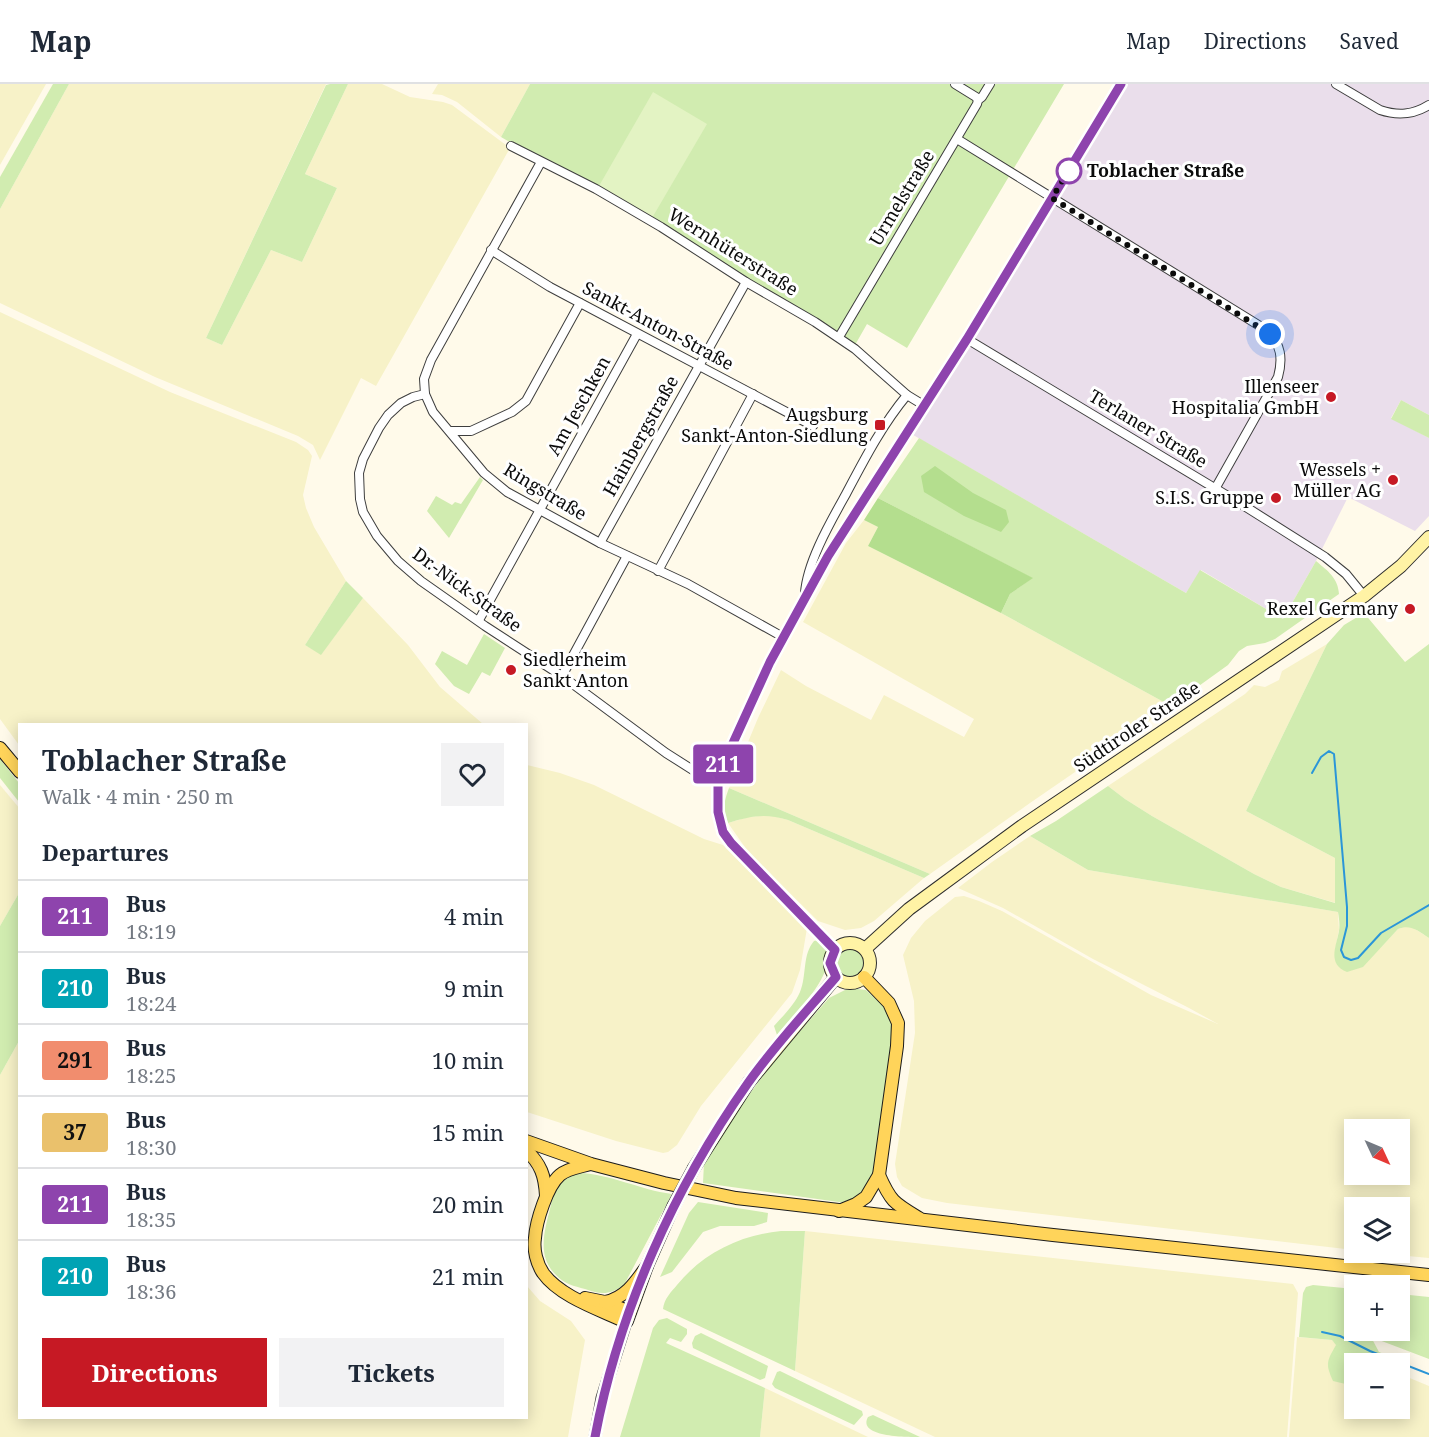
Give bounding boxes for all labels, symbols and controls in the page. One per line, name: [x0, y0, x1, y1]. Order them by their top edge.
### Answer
text: Map: [30, 22, 92, 60]
text: Map: [1126, 27, 1171, 55]
text: Directions: [1204, 27, 1306, 55]
text: Saved: [1339, 27, 1399, 55]
street label: Urmelstraße: [863, 145, 939, 250]
marker: Toblacher Straße: [1056, 158, 1082, 184]
place label: Toblacher Straße: [1087, 158, 1244, 182]
street label: Wernhüterstraße: [664, 202, 803, 301]
street label: Sankt-Anton-Straße: [579, 275, 738, 375]
your location: [1255, 319, 1285, 349]
street label: Am Jeschken: [541, 351, 616, 460]
street label: Hainbergstraße: [597, 371, 683, 500]
place label: Illenseer Hospitalia GmbH: [1172, 374, 1320, 419]
street label: Terlaner Straße: [1085, 383, 1212, 473]
marker: Illenseer Hospitalia GmbH: [1324, 390, 1338, 404]
place label: Augsburg Sankt-Anton-Siedlung: [681, 402, 868, 447]
marker: Augsburg Sankt-Anton-Siedlung: [873, 418, 887, 432]
street label: Ringstraße: [500, 457, 591, 525]
place label: Wessels + Müller AG: [1294, 457, 1381, 502]
marker: Wessels + Müller AG: [1386, 473, 1400, 487]
place label: S.I.S. Gruppe: [1155, 485, 1264, 509]
marker: S.I.S. Gruppe: [1269, 491, 1283, 505]
street label: Dr.-Nick-Straße: [408, 541, 527, 637]
place label: Rexel Germany: [1267, 596, 1399, 620]
marker: Rexel Germany: [1403, 602, 1417, 616]
place label: Siedlerheim Sankt Anton: [523, 647, 629, 692]
marker: Siedlerheim Sankt Anton: [504, 663, 518, 677]
street label: Südtiroler Straße: [1069, 675, 1204, 777]
text: Toblacher Straße: [42, 741, 287, 779]
button: heart: [441, 743, 504, 806]
line badge: 211: [688, 744, 758, 784]
text: 211: [705, 750, 741, 778]
text: Walk · 4 min · 250 m: [42, 783, 234, 810]
text: Departures: [42, 837, 169, 867]
text: Bus: [126, 888, 166, 918]
text: 4 min: [444, 901, 504, 931]
text: 211: [57, 902, 93, 930]
text: 18:19: [126, 918, 176, 945]
text: Bus: [126, 960, 166, 990]
text: 9 min: [444, 973, 504, 1003]
text: 210: [57, 974, 93, 1002]
text: 18:24: [126, 990, 176, 1017]
text: Bus: [126, 1032, 166, 1062]
text: 10 min: [432, 1045, 504, 1075]
text: 291: [57, 1046, 93, 1074]
text: 18:25: [126, 1062, 176, 1089]
text: Bus: [126, 1104, 166, 1134]
text: 15 min: [432, 1117, 504, 1147]
text: 37: [63, 1118, 87, 1146]
north arrow: [1344, 1119, 1410, 1185]
map controls: [1344, 1119, 1410, 1419]
text: 18:30: [126, 1134, 176, 1161]
text: Bus: [126, 1176, 166, 1206]
text: 20 min: [432, 1189, 504, 1219]
text: 211: [57, 1190, 93, 1218]
button: layers: [1344, 1197, 1410, 1263]
text: 18:35: [126, 1206, 176, 1233]
text: Bus: [126, 1248, 166, 1278]
text: 21 min: [432, 1261, 504, 1291]
text: 210: [57, 1262, 93, 1290]
button: +: [1344, 1275, 1410, 1341]
text: 18:36: [126, 1278, 176, 1305]
button: Directions: [42, 1338, 267, 1407]
button: Tickets: [279, 1338, 504, 1407]
button: −: [1344, 1353, 1410, 1419]

